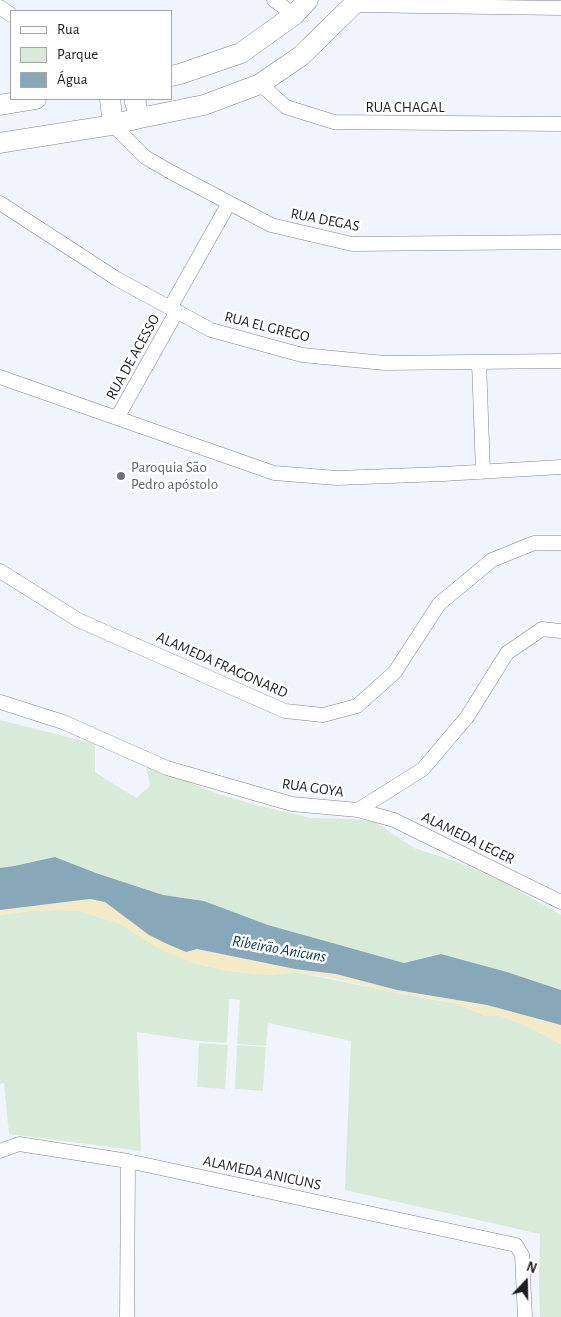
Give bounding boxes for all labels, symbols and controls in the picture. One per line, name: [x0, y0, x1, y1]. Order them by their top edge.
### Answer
legend: [10, 10, 172, 100]
text: Rua: [57, 22, 80, 37]
text: Parque: [57, 47, 98, 62]
text: Água: [57, 72, 88, 87]
street label: RUA CHAGAL: [366, 98, 444, 116]
street label: RUA DEGAS: [289, 205, 361, 235]
street label: RUA EL GREGO: [223, 308, 311, 346]
street label: RUA DE ACESSO: [102, 311, 164, 403]
place label: Paroquia São Pedro apóstolo: [131, 458, 218, 493]
marker: Paroquia São Pedro apóstolo: [115, 470, 127, 482]
street label: ALAMEDA FRAGONARD: [153, 628, 291, 702]
street label: RUA GOYA: [281, 775, 345, 801]
street label: ALAMEDA LEGER: [419, 808, 517, 868]
water label: Ribeirão Anicuns: [231, 931, 327, 967]
street label: ALAMEDA ANICUNS: [201, 1152, 323, 1194]
north arrow: [501, 1257, 551, 1307]
text: N: [524, 1260, 538, 1276]

